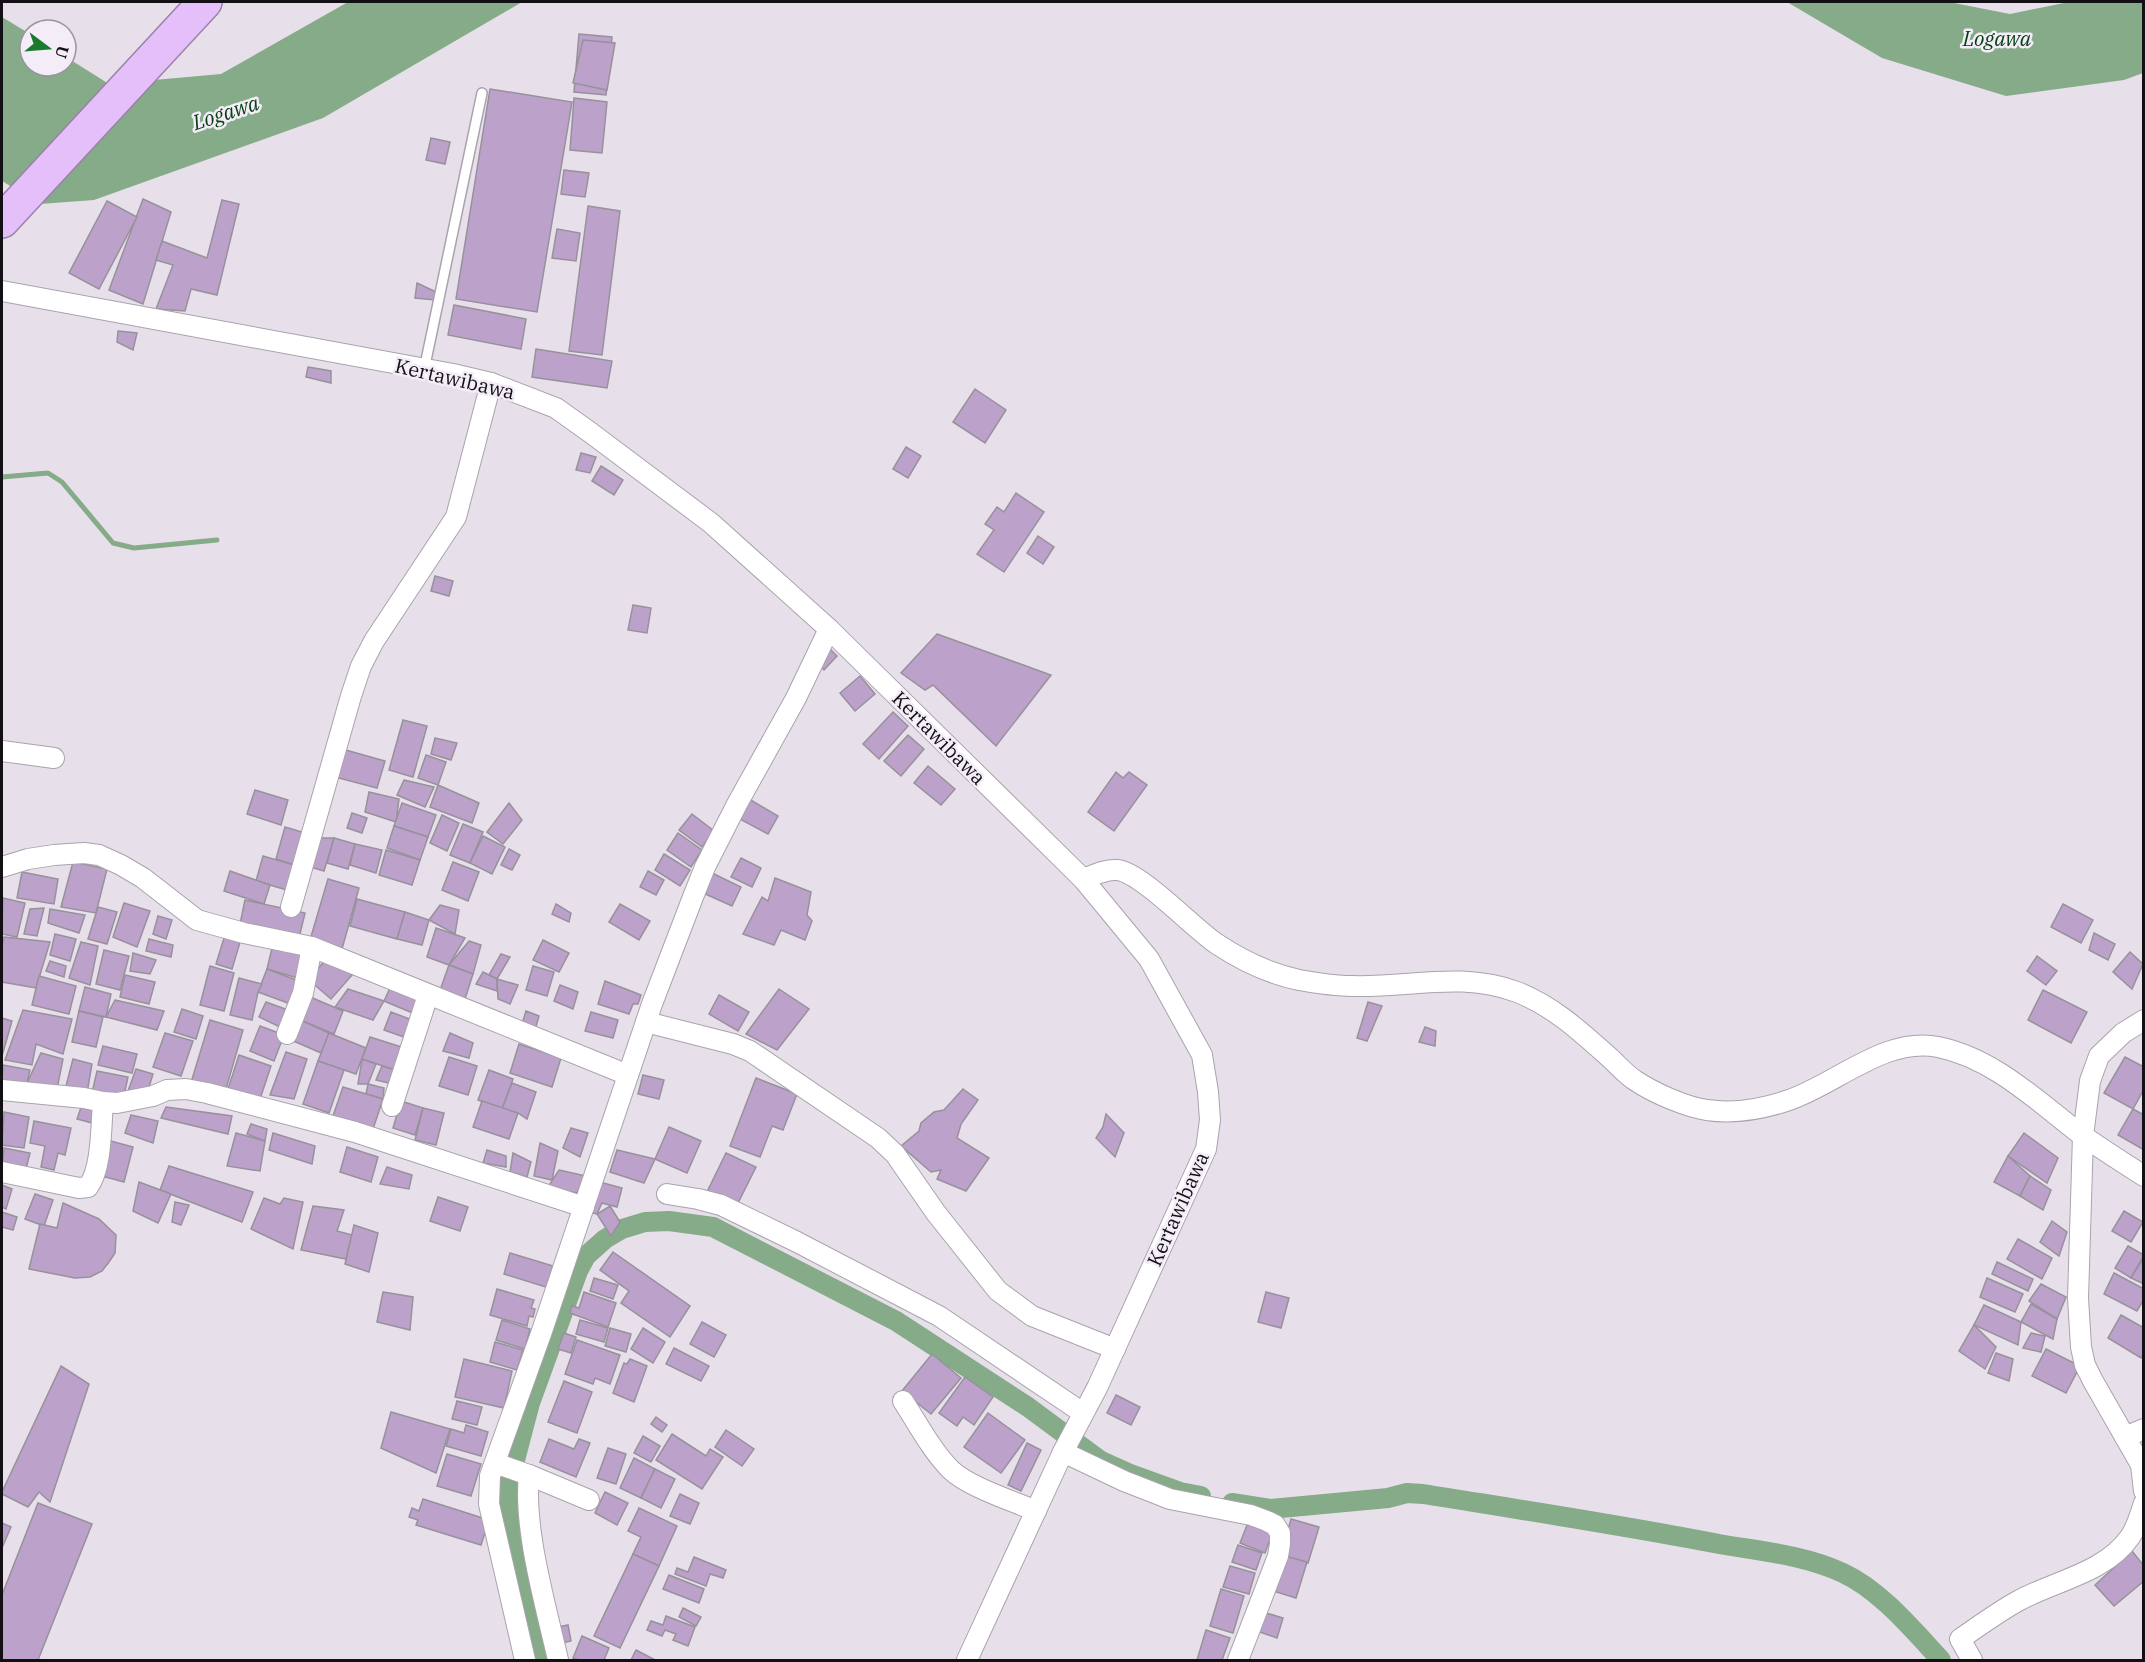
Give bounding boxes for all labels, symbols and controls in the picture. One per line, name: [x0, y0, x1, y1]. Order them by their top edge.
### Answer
north arrow: [18, 18, 78, 78]
water label: Logawa: [1962, 24, 2032, 52]
text: U: [51, 43, 74, 61]
water label: Logawa: [188, 88, 263, 136]
street label: Kertawibawa: [392, 352, 518, 405]
street label: Kertawibawa: [887, 685, 992, 790]
street label: Kertawibawa: [1140, 1147, 1215, 1270]

